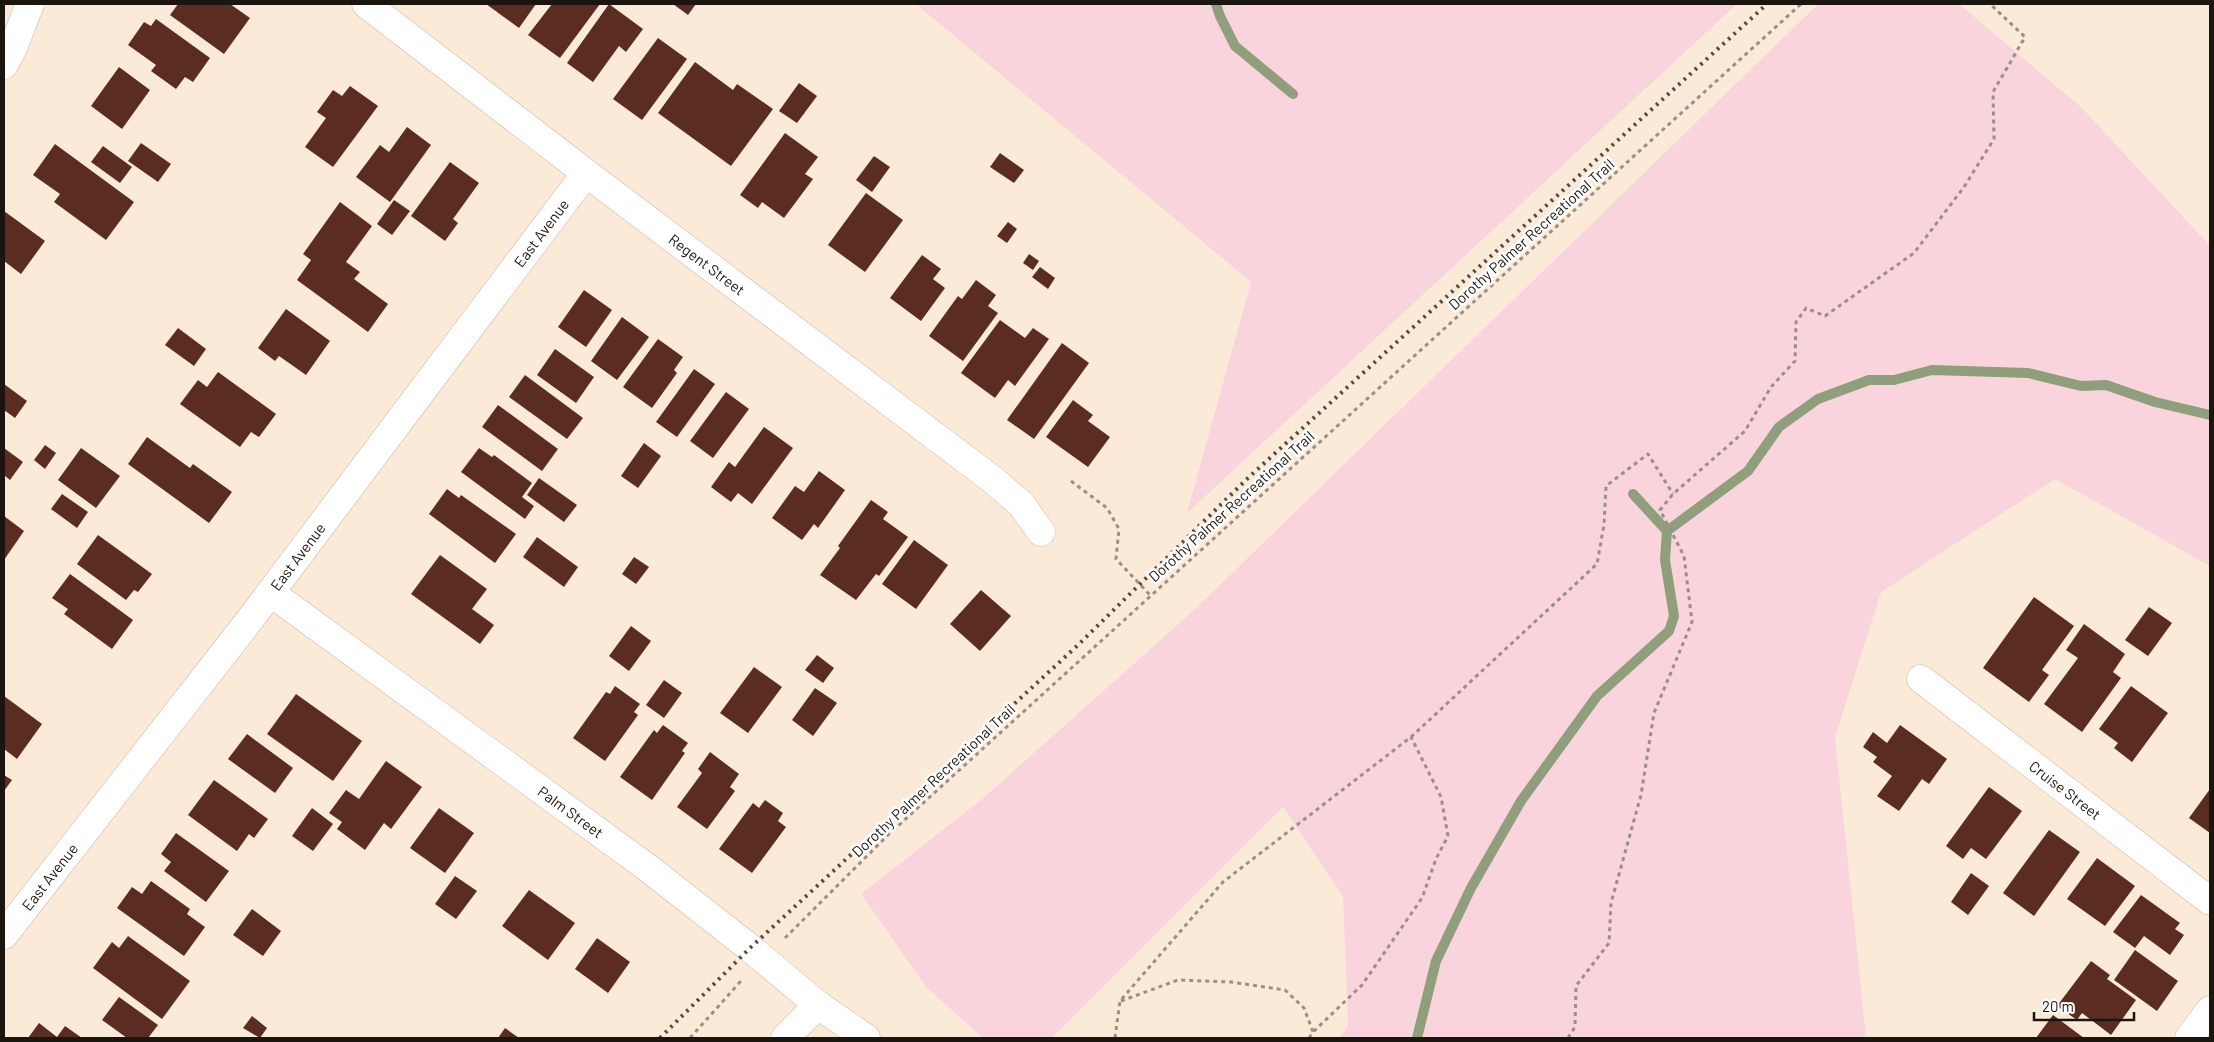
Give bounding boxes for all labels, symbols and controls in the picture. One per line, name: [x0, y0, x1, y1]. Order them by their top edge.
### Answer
street label: Dorothy Palmer Recreational Trail: [1445, 155, 1617, 313]
street label: East Avenue: [510, 195, 572, 270]
street label: Regent Street: [665, 230, 749, 299]
street label: Dorothy Palmer Recreational Trail: [1145, 427, 1317, 585]
street label: East Avenue: [266, 519, 329, 594]
street label: Dorothy Palmer Recreational Trail: [848, 700, 1018, 860]
street label: Cruise Street: [2026, 757, 2105, 823]
street label: Palm Street: [535, 782, 607, 841]
street label: East Avenue: [18, 840, 81, 914]
scale bar: [2034, 990, 2134, 1022]
text: 20 m: [2042, 997, 2074, 1015]

